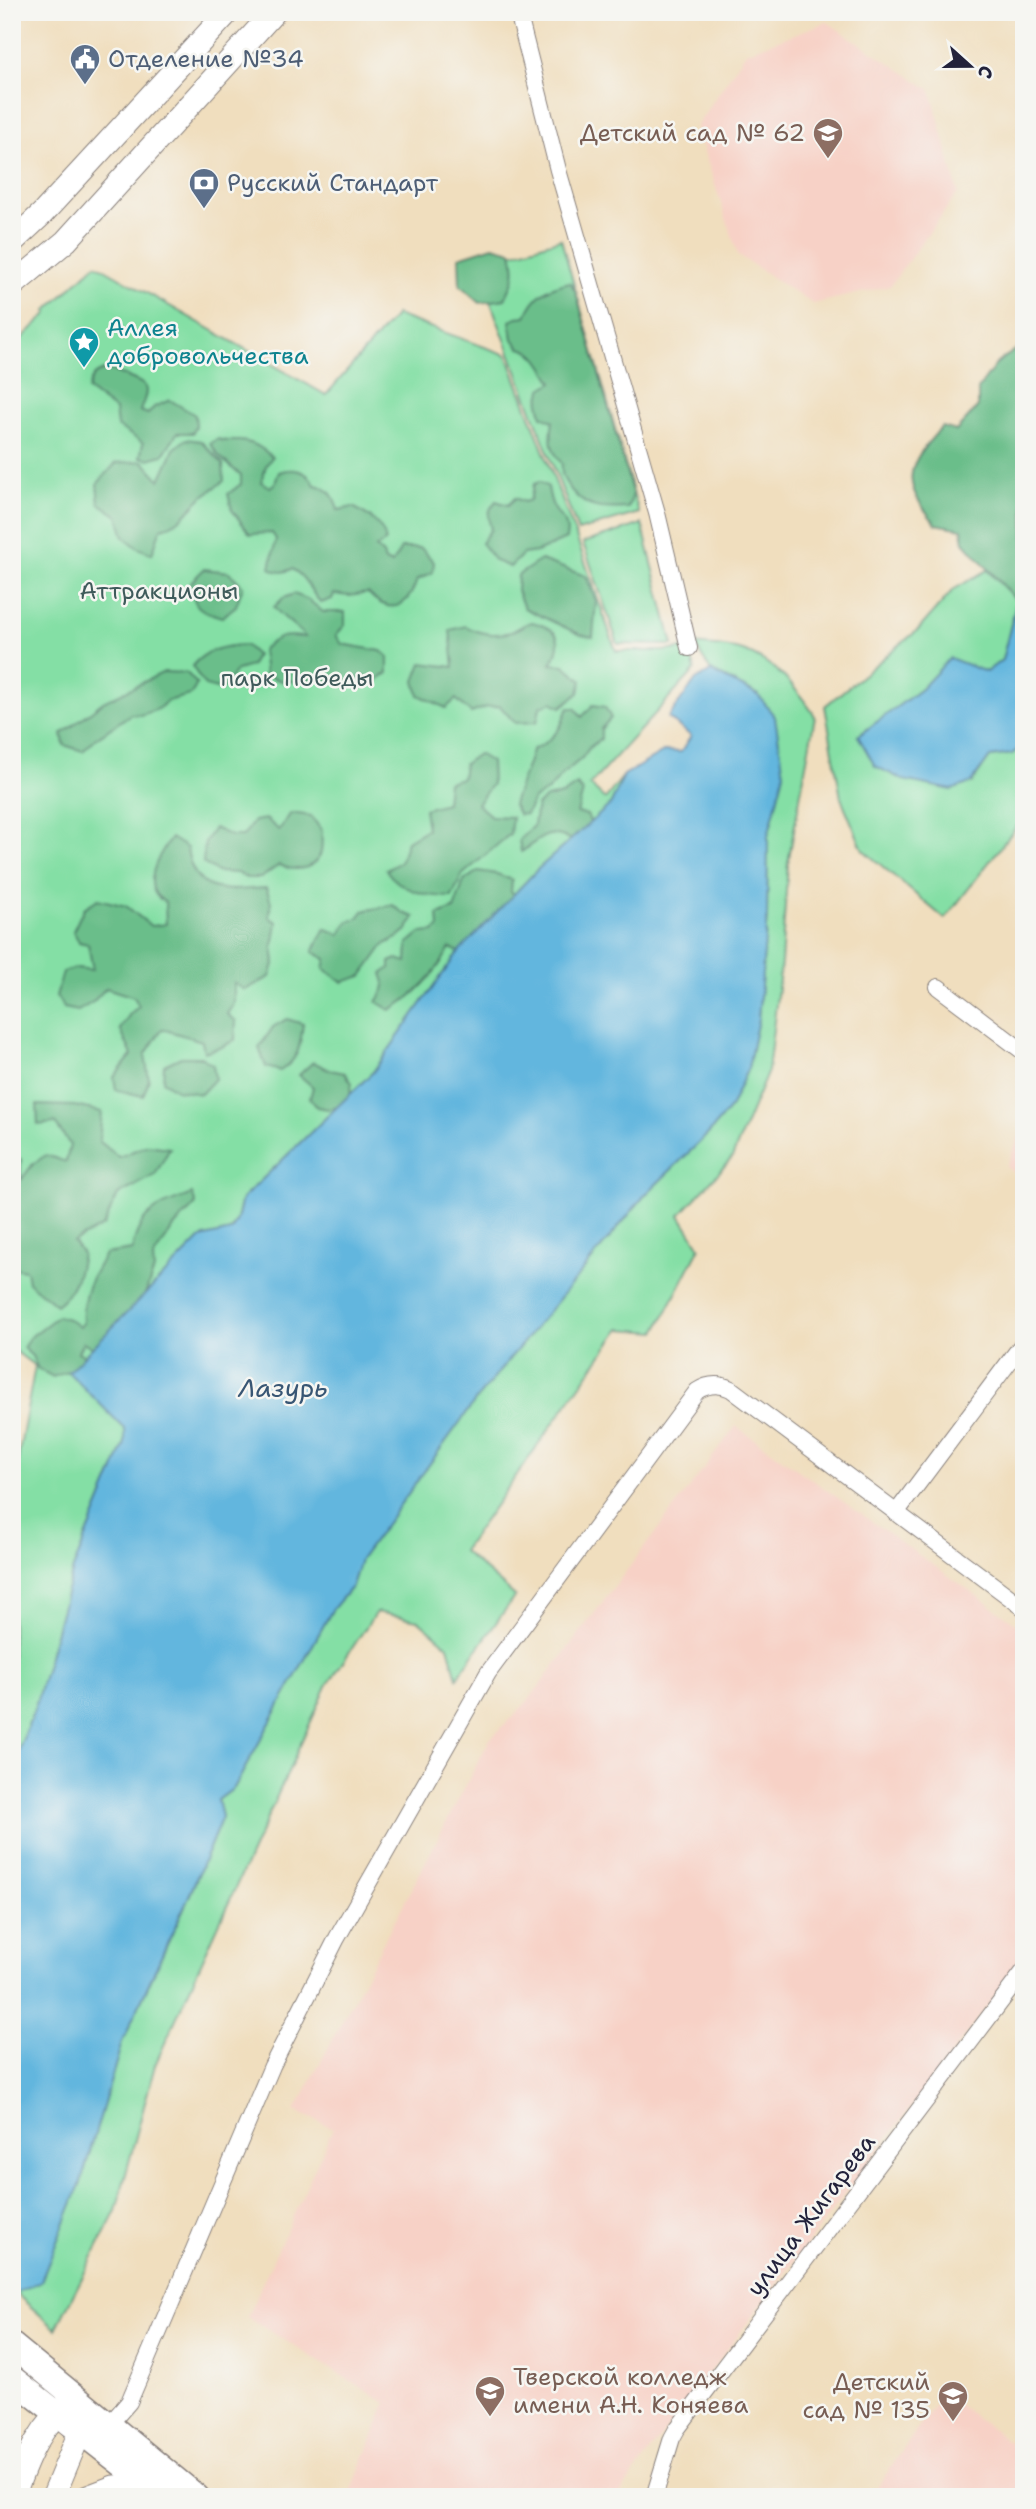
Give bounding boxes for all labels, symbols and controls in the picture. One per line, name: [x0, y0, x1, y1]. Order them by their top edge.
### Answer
north arrow: [934, 32, 1004, 102]
public building icon: Отделение №34: [68, 42, 102, 86]
place label: Отделение №34: [108, 43, 304, 75]
text: С: [972, 62, 999, 82]
school or university icon: Детский сад № 62: [811, 116, 845, 160]
place label: Детский сад № 62: [580, 117, 805, 149]
bank icon: Русский Стандарт: [187, 166, 221, 210]
place label: Русский Стандарт: [227, 167, 439, 199]
place label: Аллея добровольчества: [107, 312, 309, 372]
place icon: Аллея добровольчества: [67, 325, 101, 369]
park label: Аттракционы: [80, 575, 238, 607]
park label: парк Победы: [220, 662, 374, 694]
water label: Лазурь: [237, 1370, 328, 1405]
street label: улица Жигарева: [739, 2127, 883, 2303]
place label: Тверской колледж имени А.Н. Коняева: [513, 2361, 748, 2421]
place label: Детский сад № 135: [803, 2366, 930, 2426]
school or university icon: Тверской колледж имени А.Н. Коняева: [473, 2374, 507, 2418]
school or university icon: Детский сад № 135: [936, 2379, 970, 2423]

